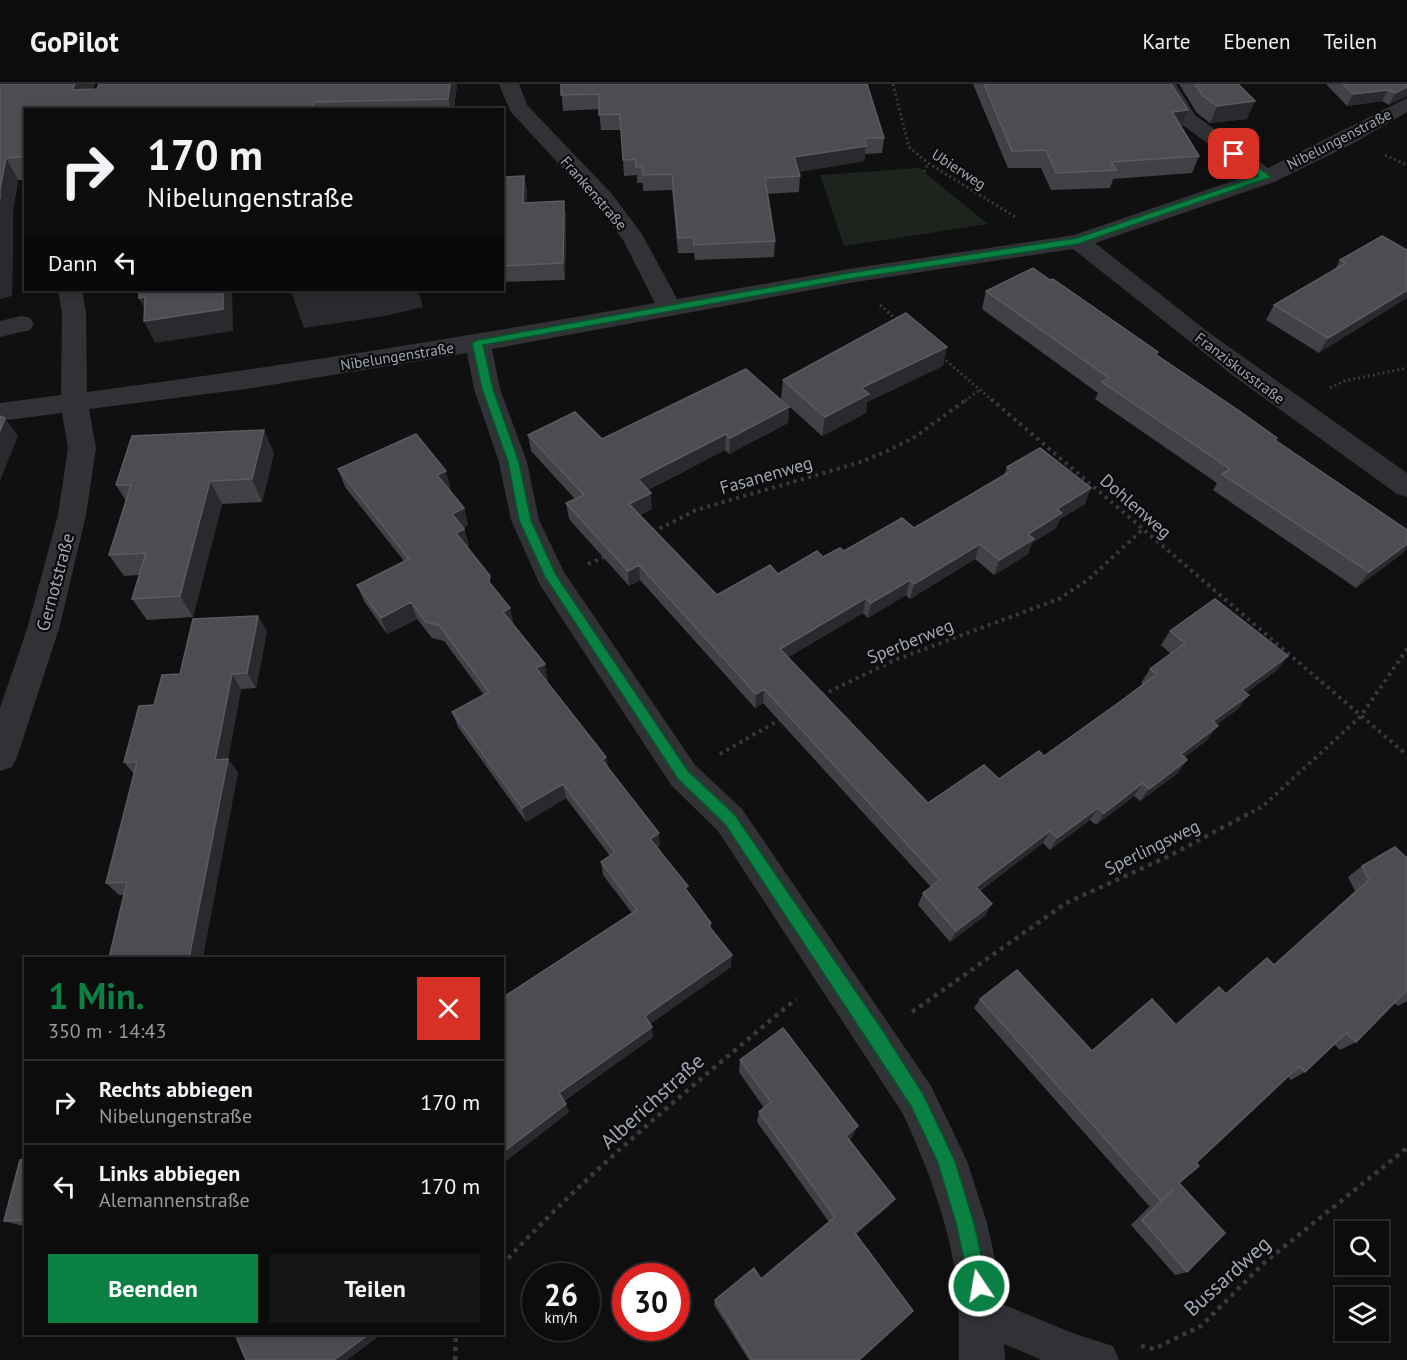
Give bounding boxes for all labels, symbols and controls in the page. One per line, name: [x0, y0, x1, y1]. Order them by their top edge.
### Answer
text: GoPilot: [30, 23, 119, 60]
text: Karte: [1143, 28, 1191, 55]
text: Ebenen: [1224, 28, 1290, 55]
text: Teilen: [1323, 28, 1377, 55]
street label: Nibelungenstraße: [1284, 104, 1394, 174]
text: 170 m: [147, 127, 263, 182]
pin: [1208, 128, 1259, 179]
icon: right: [48, 132, 126, 210]
icon: arrive: [1217, 137, 1250, 170]
street label: Ubierweg: [928, 144, 990, 194]
street label: Frankenstraße: [557, 152, 631, 234]
text: Nibelungenstraße: [147, 180, 354, 214]
icon: left: [109, 246, 142, 279]
text: Dann: [48, 249, 97, 277]
street label: Franziskusstraße: [1191, 328, 1289, 408]
street label: Nibelungenstraße: [339, 338, 455, 374]
street label: Fasanenweg: [717, 451, 815, 499]
street label: Dohlenweg: [1096, 469, 1176, 543]
street label: Gernotstraße: [31, 531, 79, 633]
street label: Sperberweg: [863, 613, 957, 669]
street label: Sperlingsweg: [1101, 814, 1203, 880]
text: 1 Min.: [48, 972, 144, 1019]
button: close: [417, 977, 480, 1040]
text: 350 m · 14:43: [48, 1018, 166, 1044]
street label: Alberichstraße: [594, 1047, 710, 1155]
text: Rechts abbiegen: [99, 1075, 253, 1103]
icon: right: [48, 1086, 81, 1119]
text: 170 m: [420, 1088, 480, 1116]
text: Nibelungenstraße: [99, 1103, 252, 1129]
text: Links abbiegen: [99, 1159, 240, 1187]
icon: left: [48, 1170, 81, 1203]
text: 170 m: [420, 1172, 480, 1200]
text: Alemannenstraße: [99, 1187, 250, 1213]
map controls: [1335, 1221, 1389, 1341]
button: search: [1335, 1221, 1389, 1275]
street label: Bussardweg: [1178, 1230, 1276, 1322]
button: Beenden: [48, 1254, 258, 1323]
button: Teilen: [270, 1254, 480, 1323]
position arrow: [947, 1254, 1011, 1318]
speed limit sign: 30: [612, 1263, 690, 1341]
text: 26: [544, 1275, 578, 1314]
button: layers: [1335, 1287, 1389, 1341]
text: km/h: [545, 1308, 577, 1327]

